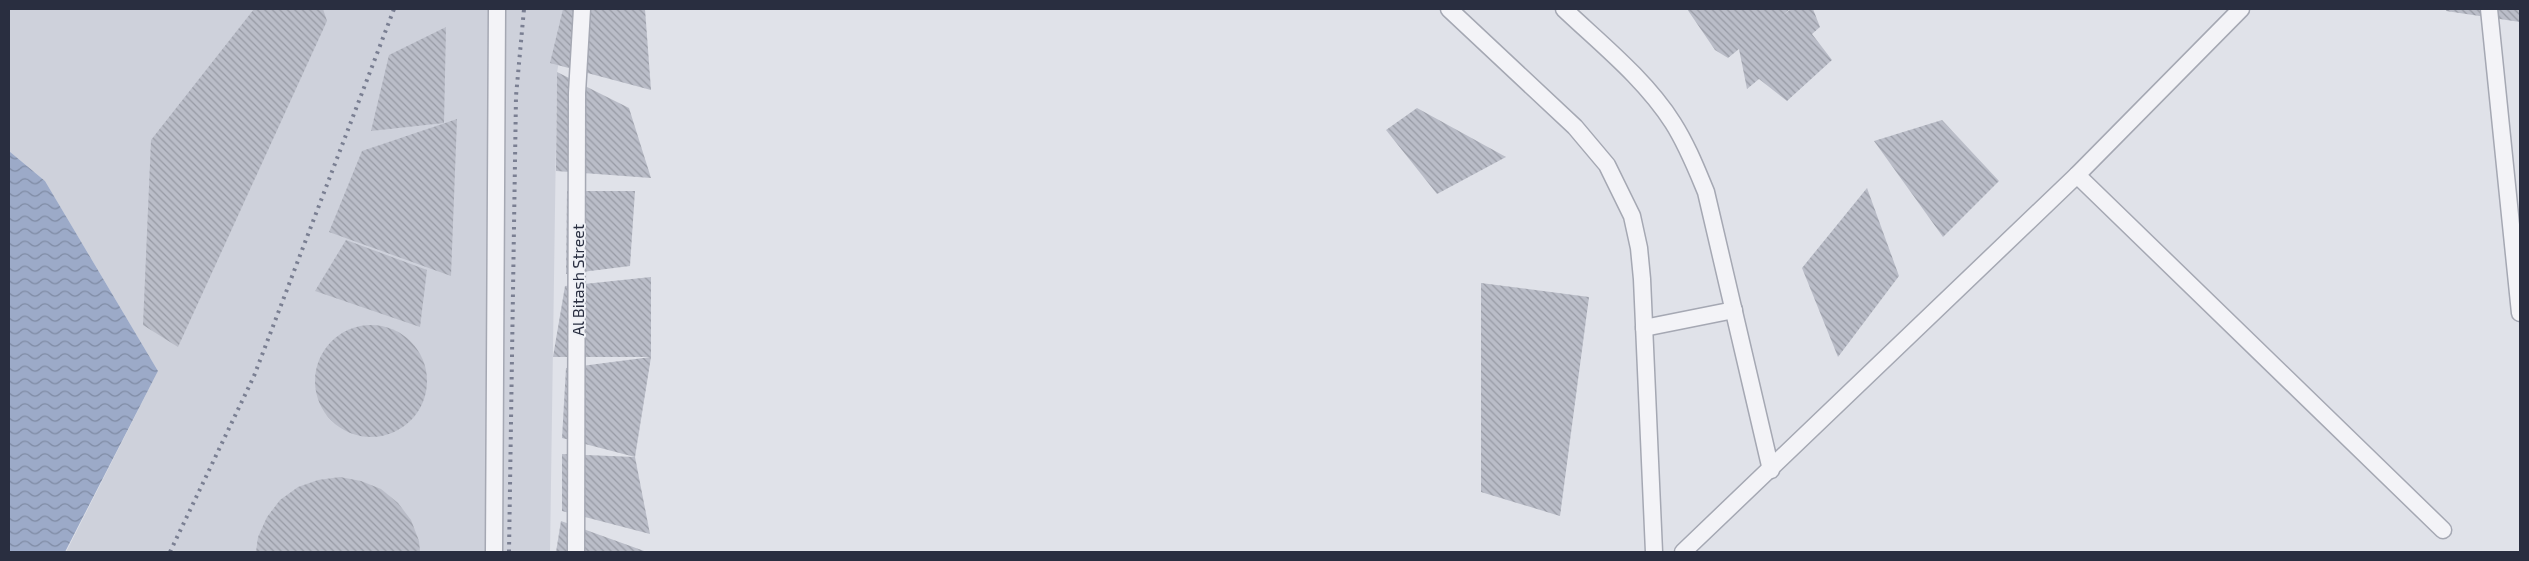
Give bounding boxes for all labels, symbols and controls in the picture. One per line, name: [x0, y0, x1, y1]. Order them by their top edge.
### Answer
street label: Al Bitash Street: [568, 224, 587, 336]

